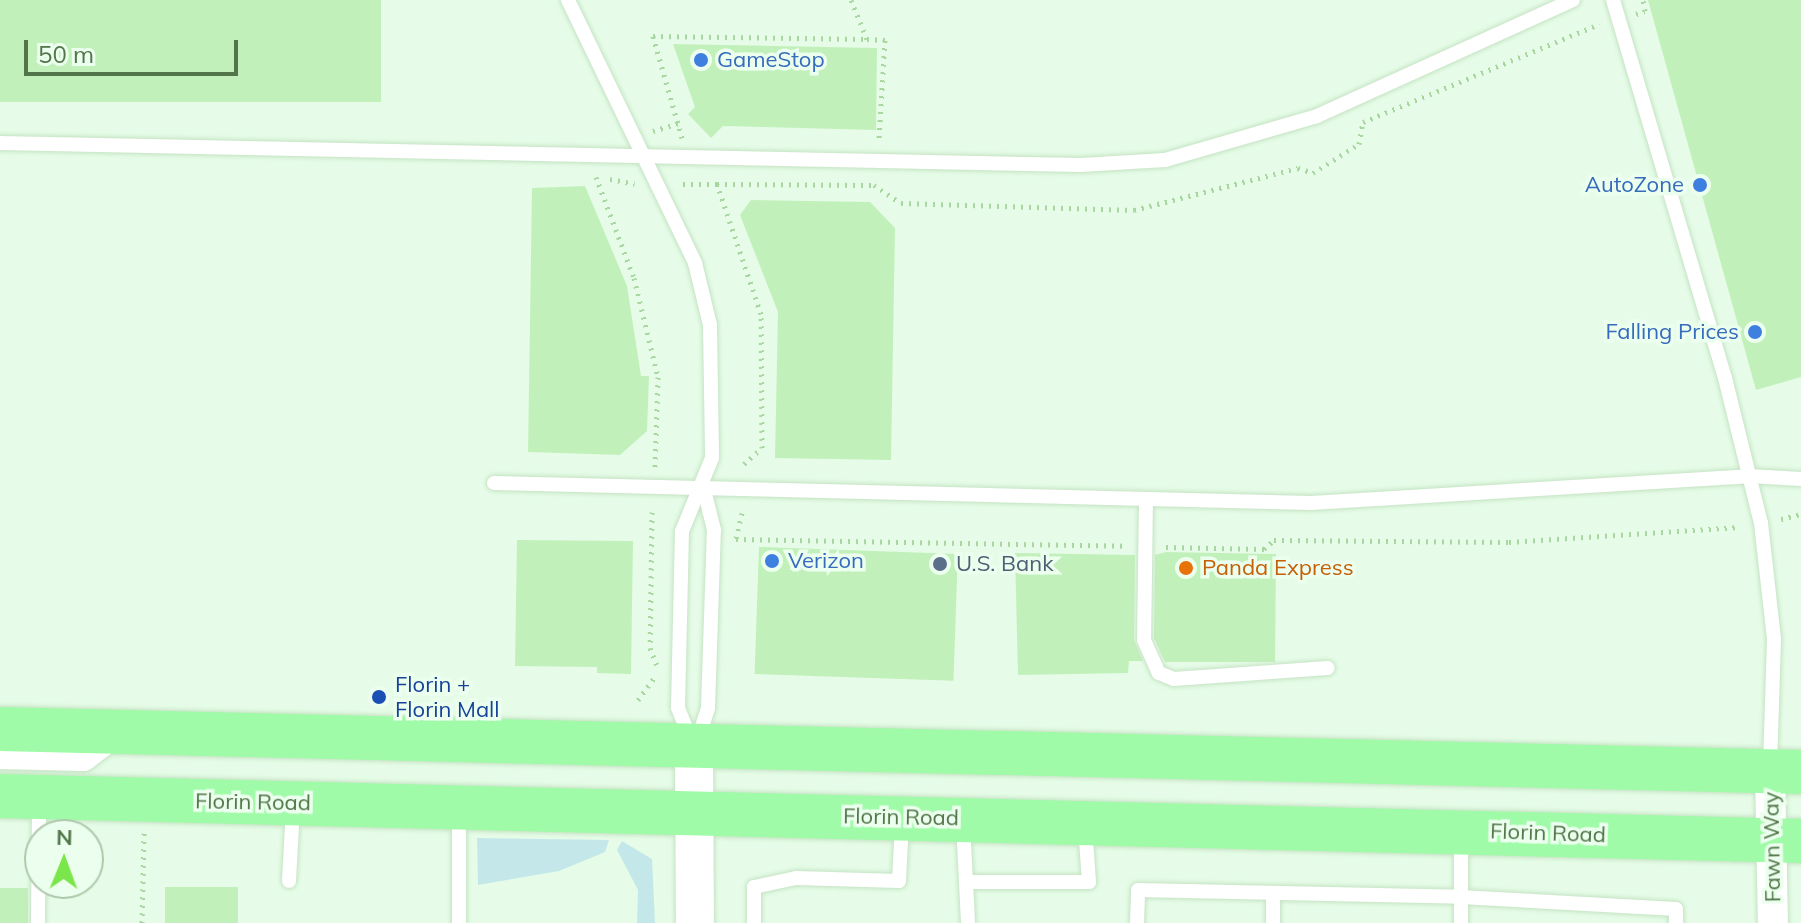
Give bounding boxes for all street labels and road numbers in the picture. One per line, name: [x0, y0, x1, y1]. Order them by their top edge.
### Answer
street label: Florin Road: [195, 788, 311, 816]
street label: Fawn Way: [1758, 791, 1786, 903]
street label: Florin Road: [843, 803, 959, 831]
street label: Florin Road: [1490, 818, 1606, 848]

